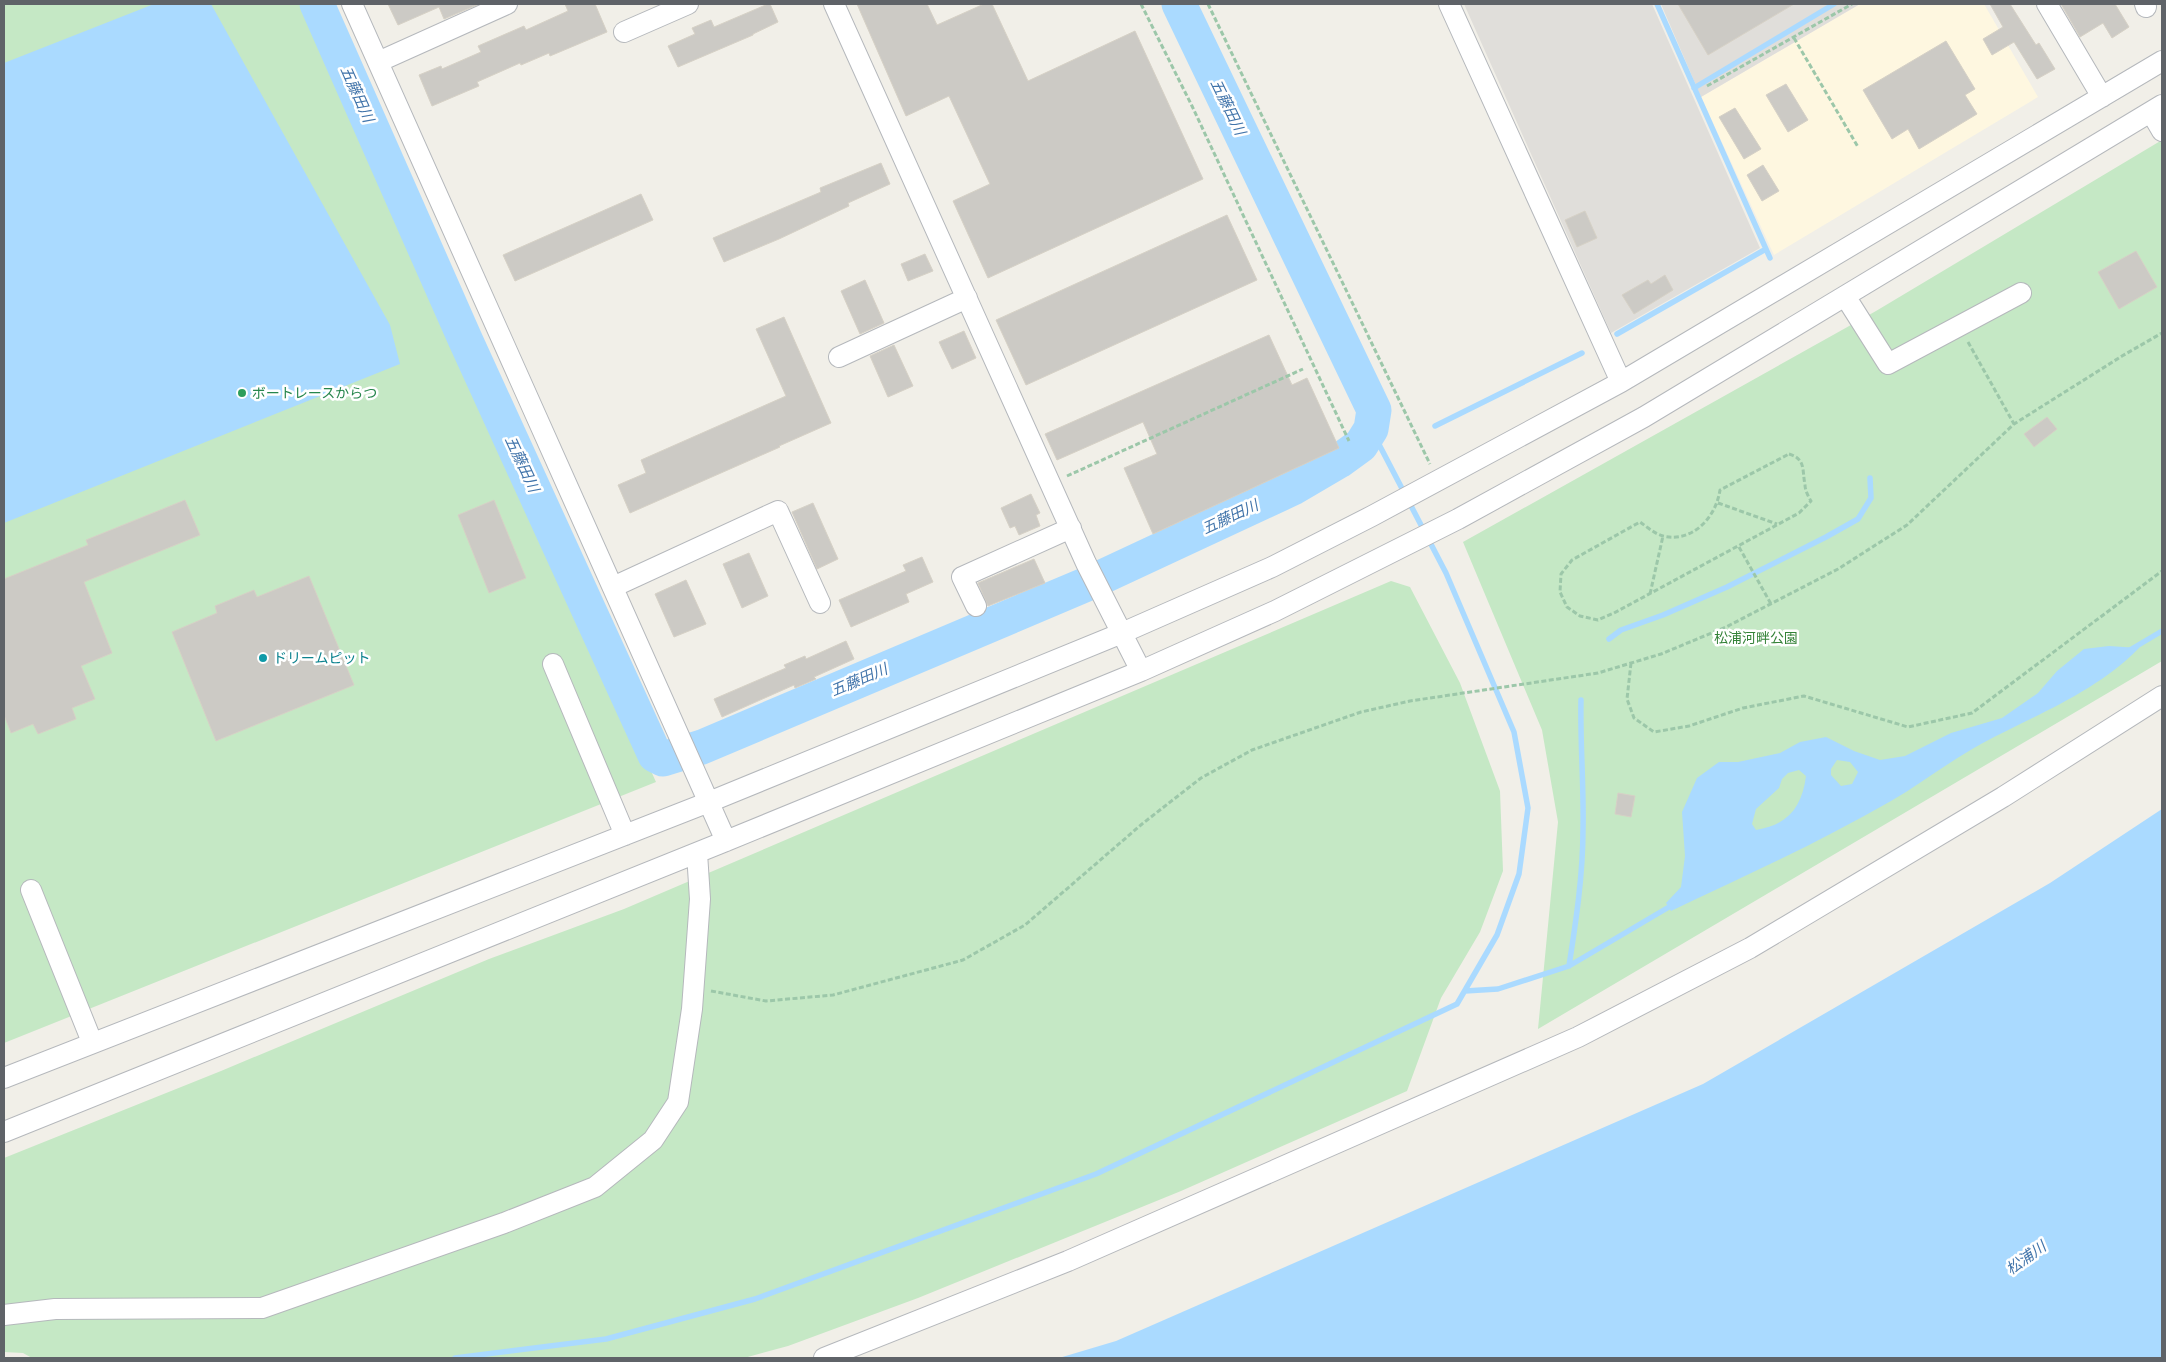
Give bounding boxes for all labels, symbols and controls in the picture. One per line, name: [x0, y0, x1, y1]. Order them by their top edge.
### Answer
water label: 五藤田川: [335, 62, 381, 128]
water label: 五藤田川: [1205, 75, 1253, 141]
place label: ボートレースからつ: [252, 382, 377, 403]
marker: ボートレースからつ: [236, 387, 248, 399]
water label: 五藤田川: [499, 432, 546, 498]
water label: 五藤田川: [1198, 493, 1264, 540]
park label: 松浦河畔公園: [1714, 627, 1798, 648]
place label: ドリームピット: [273, 647, 371, 668]
marker: ドリームピット: [257, 652, 269, 664]
water label: 五藤田川: [827, 656, 893, 702]
water label: 松浦川: [2001, 1234, 2052, 1280]

